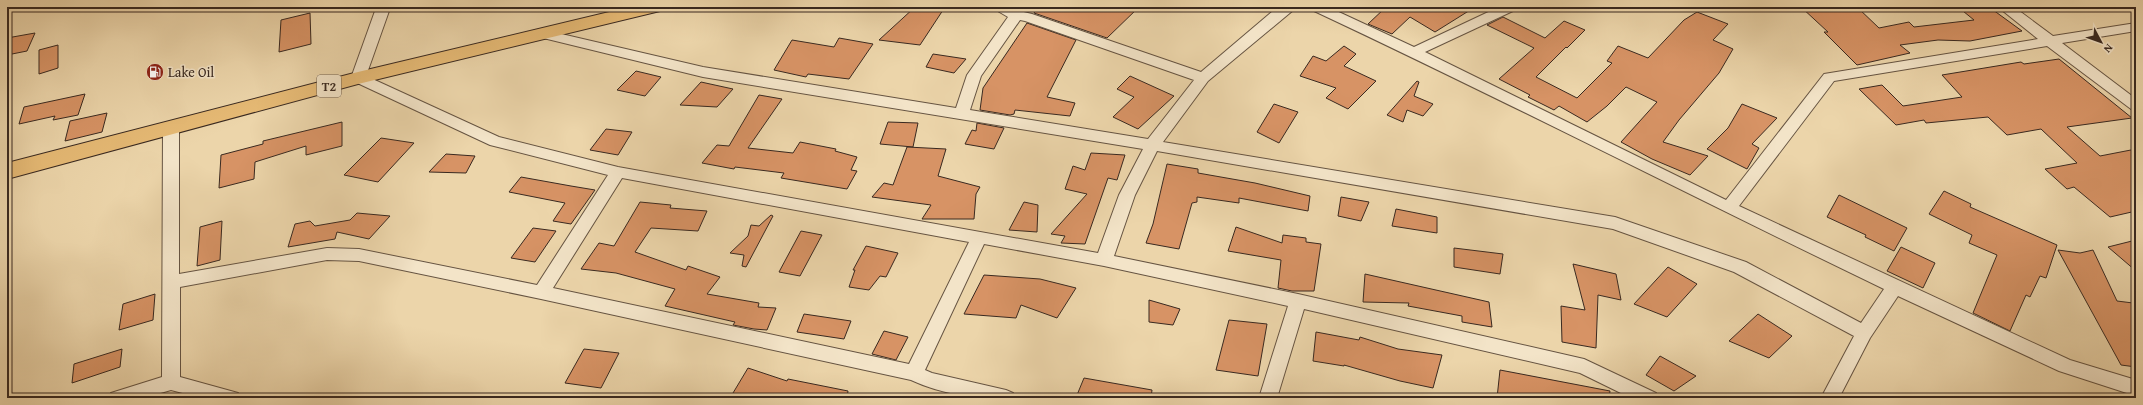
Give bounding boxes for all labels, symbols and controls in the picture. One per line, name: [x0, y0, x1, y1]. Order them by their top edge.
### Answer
north arrow: [2081, 22, 2121, 62]
text: N: [2100, 41, 2117, 57]
fuel station icon: Lake Oil: [145, 62, 165, 82]
place label: Lake Oil: [168, 62, 214, 82]
road number: T2: [317, 75, 341, 97]

